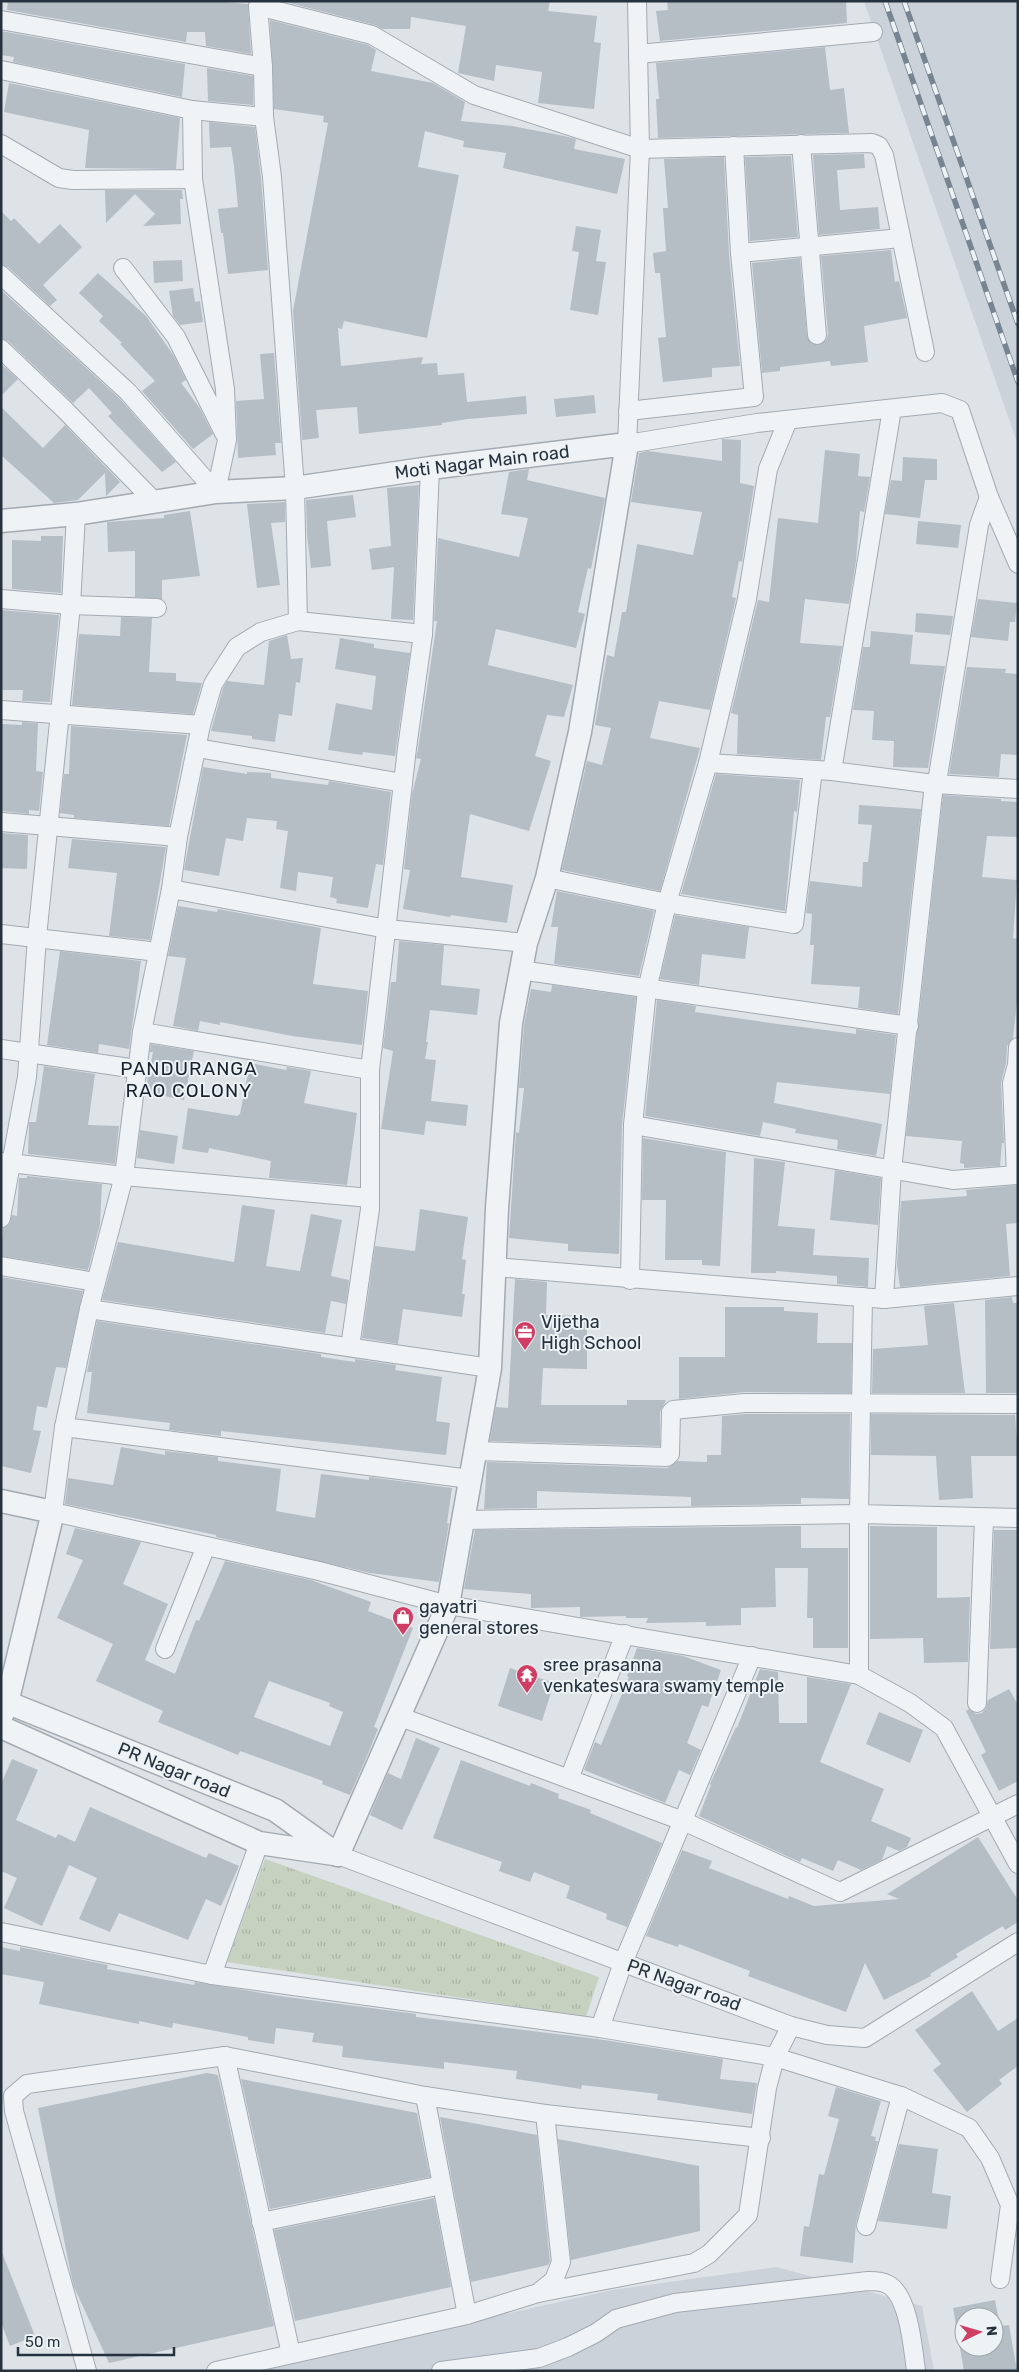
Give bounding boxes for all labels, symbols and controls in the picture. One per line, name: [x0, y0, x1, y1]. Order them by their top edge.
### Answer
street label: Moti Nagar Main road: [393, 440, 571, 484]
district label: PANDURANGA RAO COLONY: [120, 1057, 258, 1102]
place label: Vijetha High School: [541, 1311, 641, 1354]
office icon: Vijetha High School: [513, 1320, 537, 1351]
place label: gayatri general stores: [419, 1596, 539, 1639]
shop icon: gayatri general stores: [391, 1605, 415, 1636]
place label: sree prasanna venkateswara swamy temple: [543, 1654, 784, 1697]
temple icon: sree prasanna venkateswara swamy temple: [515, 1663, 539, 1694]
street label: PR Nagar road: [115, 1737, 233, 1803]
street label: PR Nagar road: [624, 1954, 744, 2016]
north arrow: [954, 2307, 1004, 2357]
scale bar: [18, 2324, 174, 2356]
text: N: [983, 2325, 1000, 2337]
text: 50 m: [25, 2333, 60, 2351]

